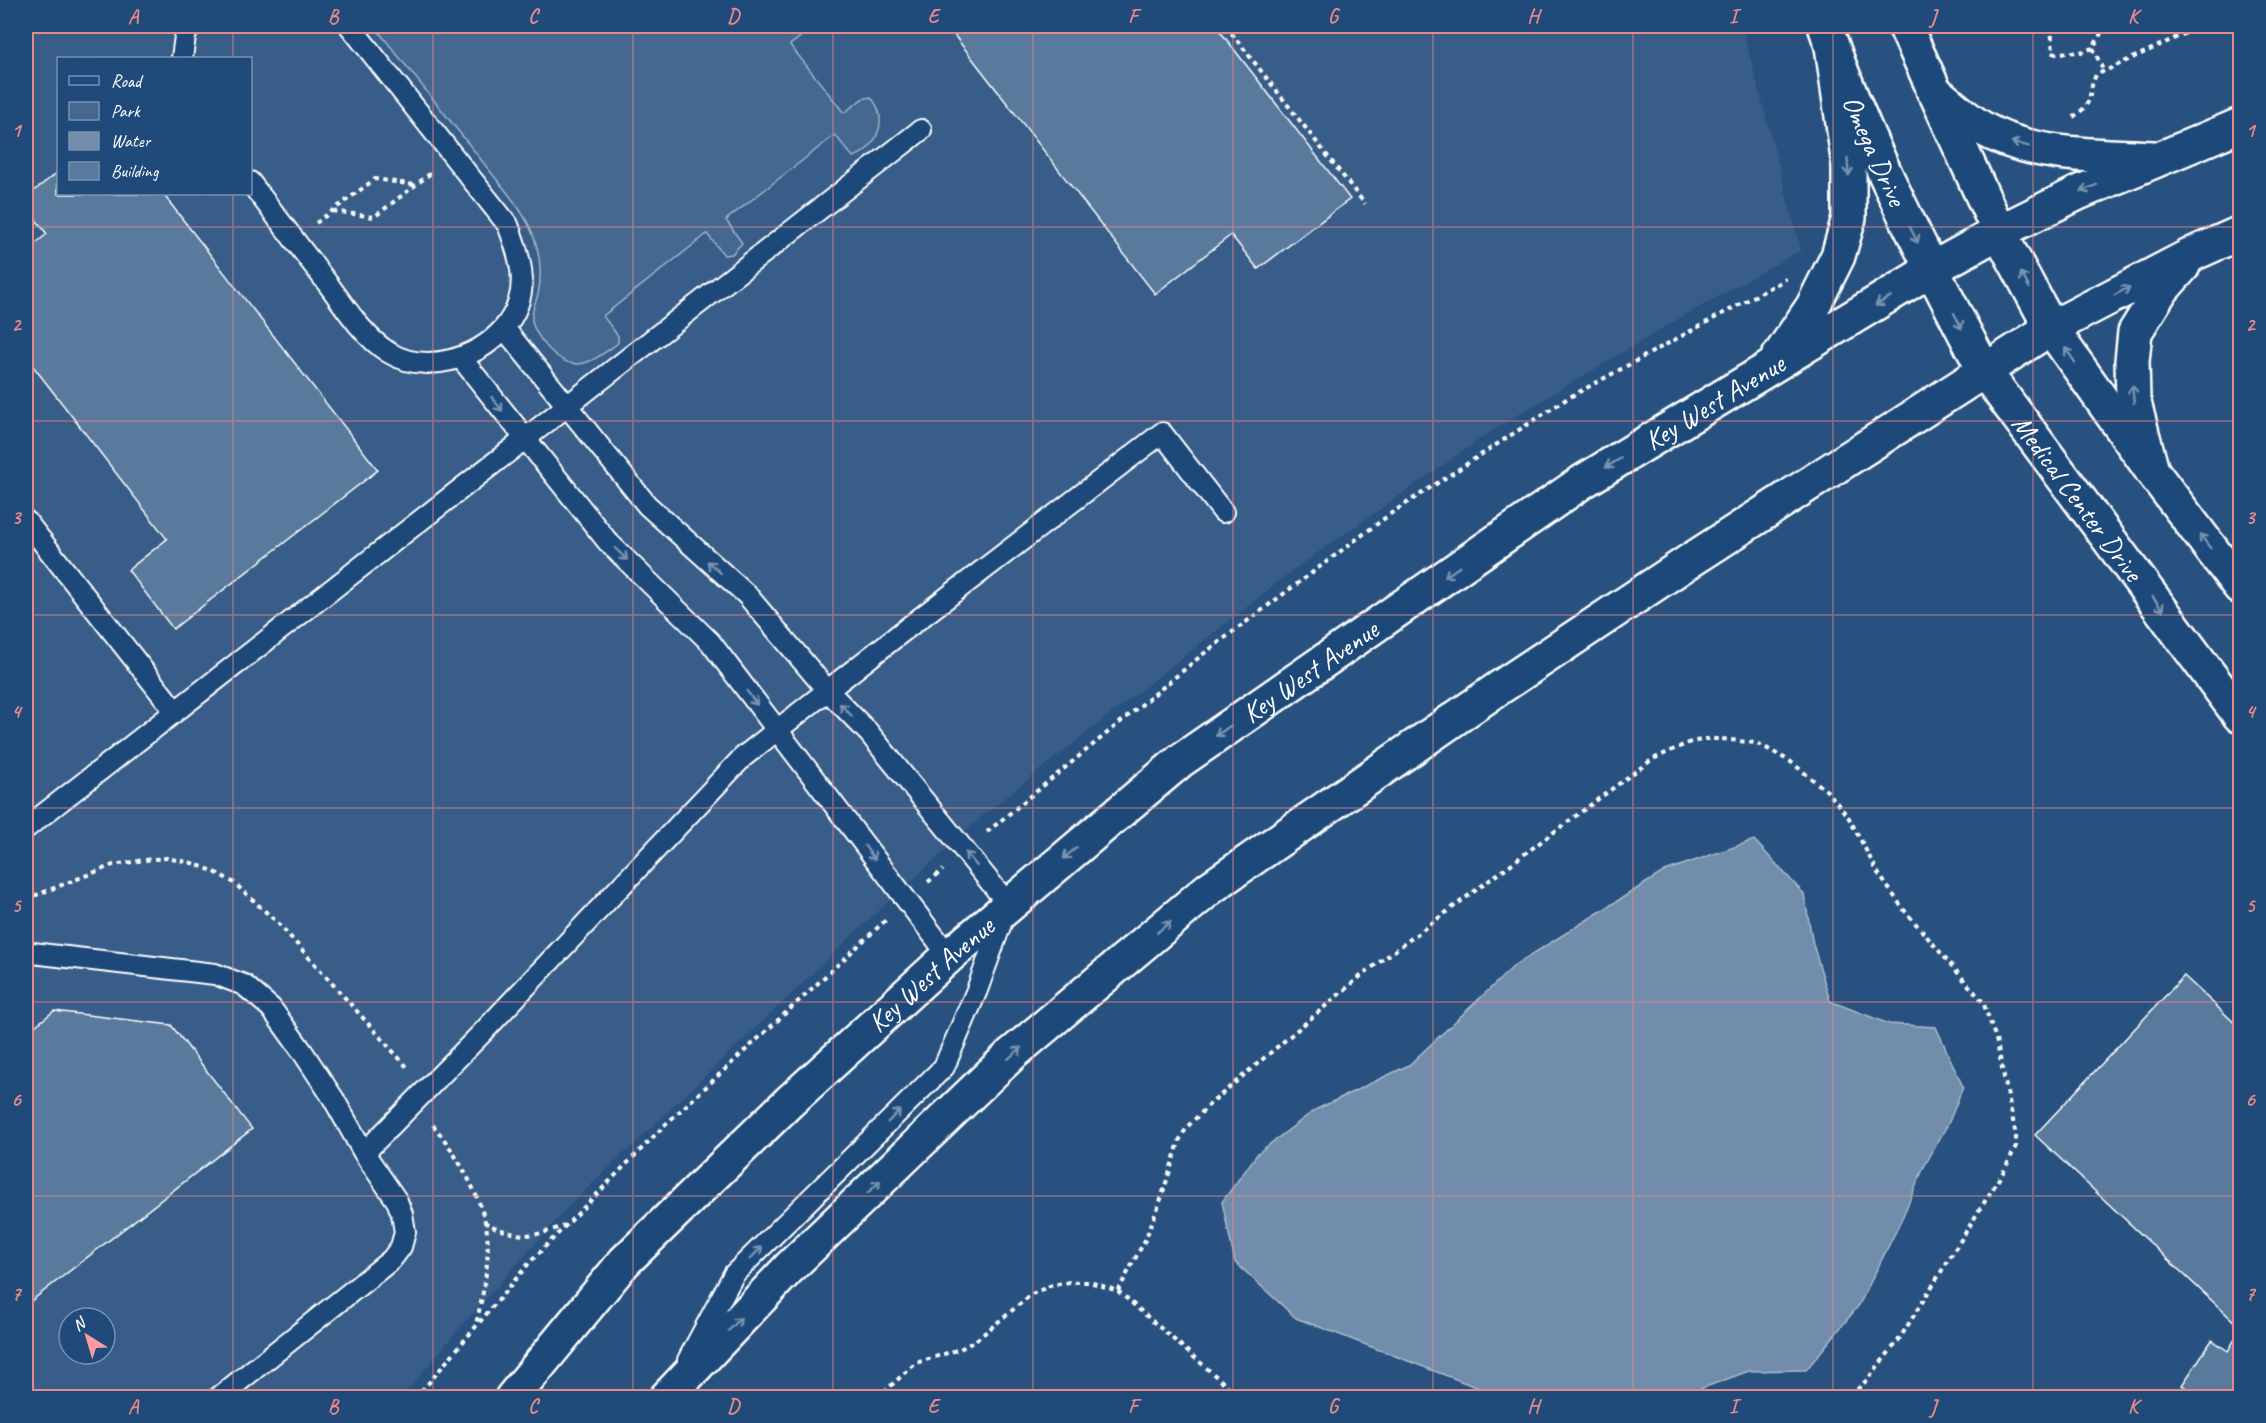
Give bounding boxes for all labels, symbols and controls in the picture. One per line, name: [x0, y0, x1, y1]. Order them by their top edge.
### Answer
text: A: [128, 4, 140, 29]
text: B: [328, 4, 340, 29]
text: C: [528, 4, 540, 29]
text: D: [727, 4, 741, 29]
text: E: [928, 4, 942, 29]
text: F: [1128, 4, 1142, 29]
text: G: [1328, 4, 1341, 29]
text: H: [1527, 4, 1542, 29]
text: I: [1729, 4, 1742, 29]
text: J: [1928, 4, 1940, 29]
text: K: [2128, 4, 2142, 29]
legend: [57, 57, 252, 195]
text: Road: [111, 70, 144, 92]
street label: Omega Drive: [1835, 90, 1916, 213]
text: Park: [111, 100, 141, 122]
text: 1: [12, 118, 23, 143]
text: 1: [2246, 118, 2257, 143]
text: Water: [111, 130, 152, 152]
one-way arrow: [2011, 137, 2030, 149]
one-way arrow: [1843, 156, 1854, 176]
text: Building: [111, 160, 160, 182]
one-way arrow: [2081, 183, 2099, 194]
one-way arrow: [1909, 225, 1921, 243]
one-way arrow: [2019, 272, 2030, 290]
one-way arrow: [2112, 285, 2130, 297]
one-way arrow: [1874, 294, 1891, 307]
one-way arrow: [1953, 311, 1964, 329]
text: 2: [12, 312, 23, 337]
text: 2: [2246, 312, 2257, 337]
street label: Key West Avenue: [1638, 345, 1792, 457]
one-way arrow: [2064, 347, 2076, 363]
one-way arrow: [2127, 385, 2138, 404]
one-way arrow: [490, 396, 503, 412]
street label: Medical Center Drive: [2005, 407, 2152, 589]
one-way arrow: [1605, 458, 1622, 470]
text: 3: [12, 505, 23, 530]
text: 3: [2246, 505, 2257, 530]
one-way arrow: [2199, 533, 2211, 549]
one-way arrow: [613, 547, 628, 562]
one-way arrow: [706, 560, 722, 573]
one-way arrow: [1444, 566, 1460, 578]
one-way arrow: [2152, 595, 2164, 611]
street label: Key West Avenue: [1235, 610, 1386, 730]
one-way arrow: [746, 689, 759, 705]
text: 4: [12, 699, 24, 724]
text: 4: [2246, 699, 2258, 724]
one-way arrow: [839, 702, 854, 717]
one-way arrow: [1215, 725, 1231, 737]
one-way arrow: [864, 844, 877, 860]
one-way arrow: [1063, 846, 1078, 860]
one-way arrow: [965, 852, 978, 868]
text: 5: [12, 893, 23, 918]
text: 5: [2246, 893, 2257, 918]
street label: Key West Avenue: [860, 907, 1002, 1039]
one-way arrow: [1156, 920, 1172, 933]
one-way arrow: [1007, 1046, 1022, 1060]
text: 6: [11, 1087, 22, 1112]
text: 6: [2245, 1087, 2256, 1112]
one-way arrow: [887, 1108, 902, 1123]
one-way arrow: [866, 1180, 881, 1194]
one-way arrow: [748, 1245, 763, 1260]
text: 7: [12, 1281, 23, 1306]
text: 7: [2246, 1281, 2257, 1306]
north arrow: [57, 1306, 117, 1366]
text: N: [69, 1312, 91, 1336]
one-way arrow: [728, 1317, 742, 1332]
text: A: [128, 1394, 140, 1419]
text: B: [328, 1394, 340, 1419]
text: C: [528, 1394, 540, 1419]
text: D: [727, 1394, 741, 1419]
text: E: [928, 1394, 942, 1419]
text: F: [1128, 1394, 1142, 1419]
text: G: [1328, 1394, 1341, 1419]
text: H: [1527, 1394, 1542, 1419]
text: I: [1729, 1394, 1742, 1419]
text: J: [1928, 1394, 1940, 1419]
text: K: [2128, 1394, 2142, 1419]

